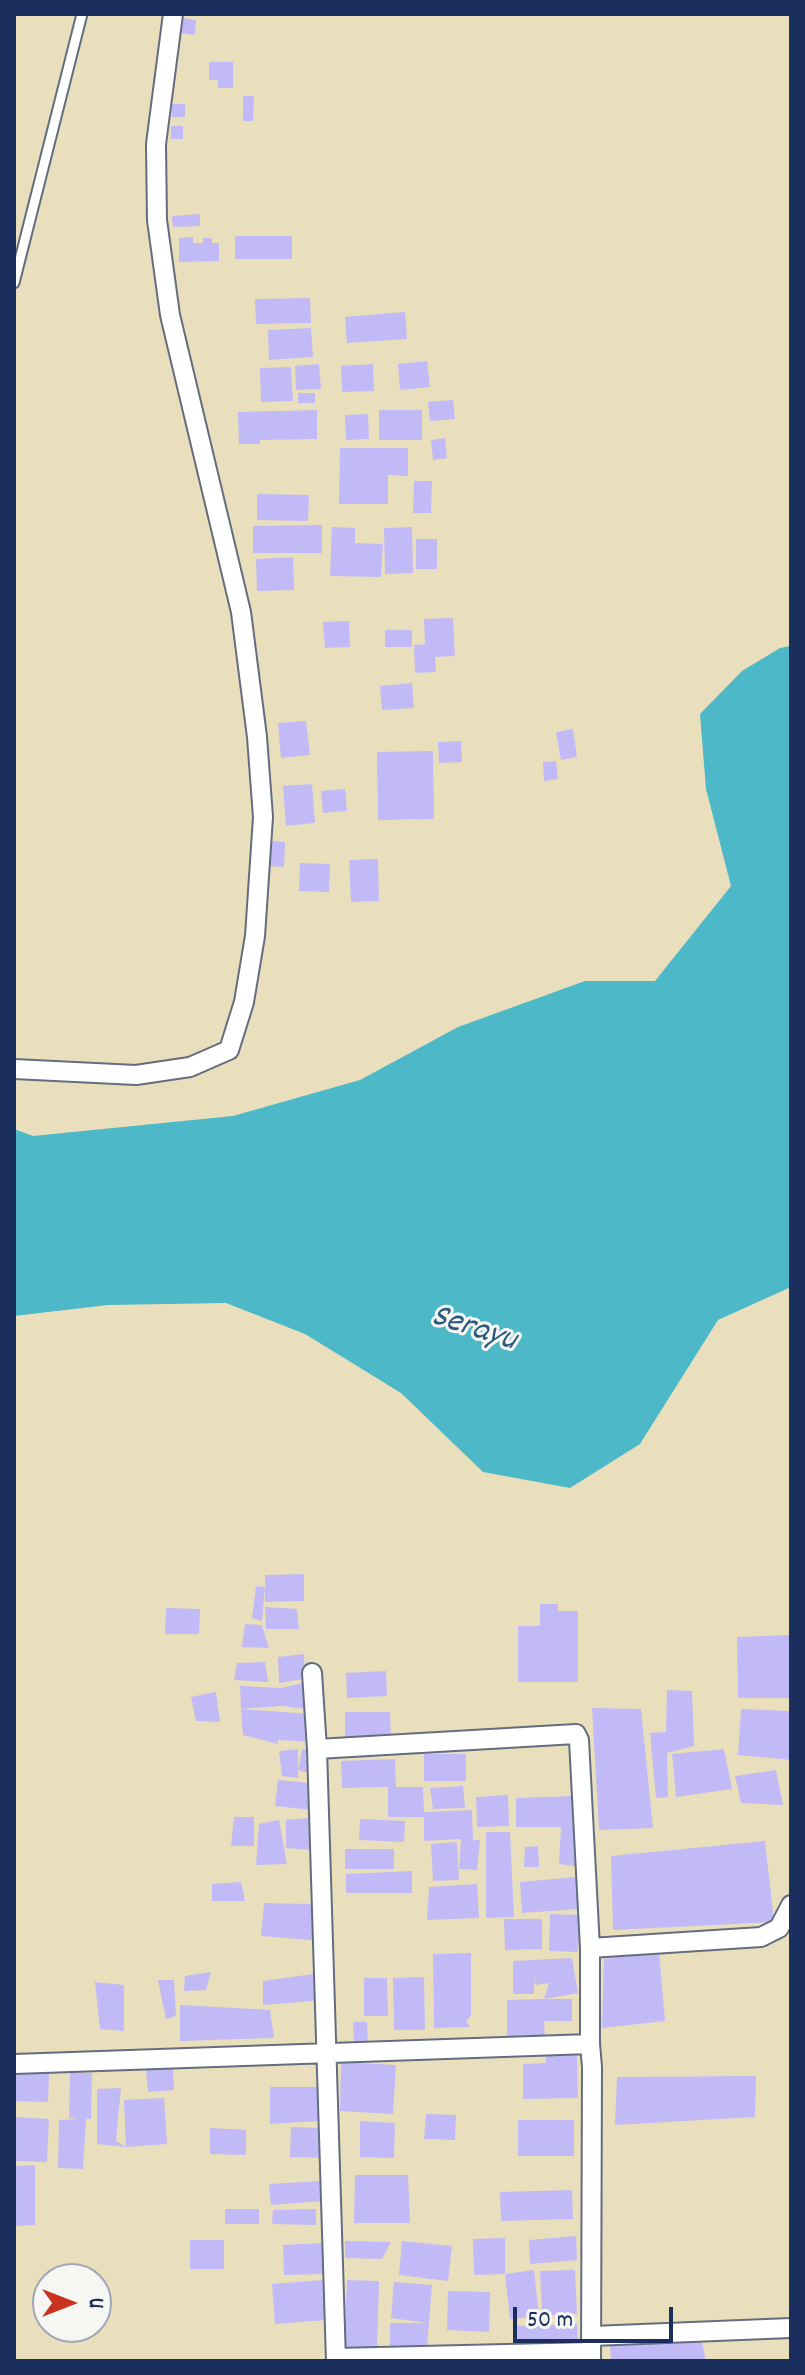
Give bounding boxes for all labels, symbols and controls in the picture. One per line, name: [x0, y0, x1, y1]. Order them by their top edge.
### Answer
water label: Serayu: [425, 1298, 521, 1364]
north arrow: [32, 2263, 112, 2343]
scale bar: [517, 2291, 677, 2341]
text: U: [79, 2298, 110, 2308]
text: 50 m: [527, 2304, 573, 2338]

